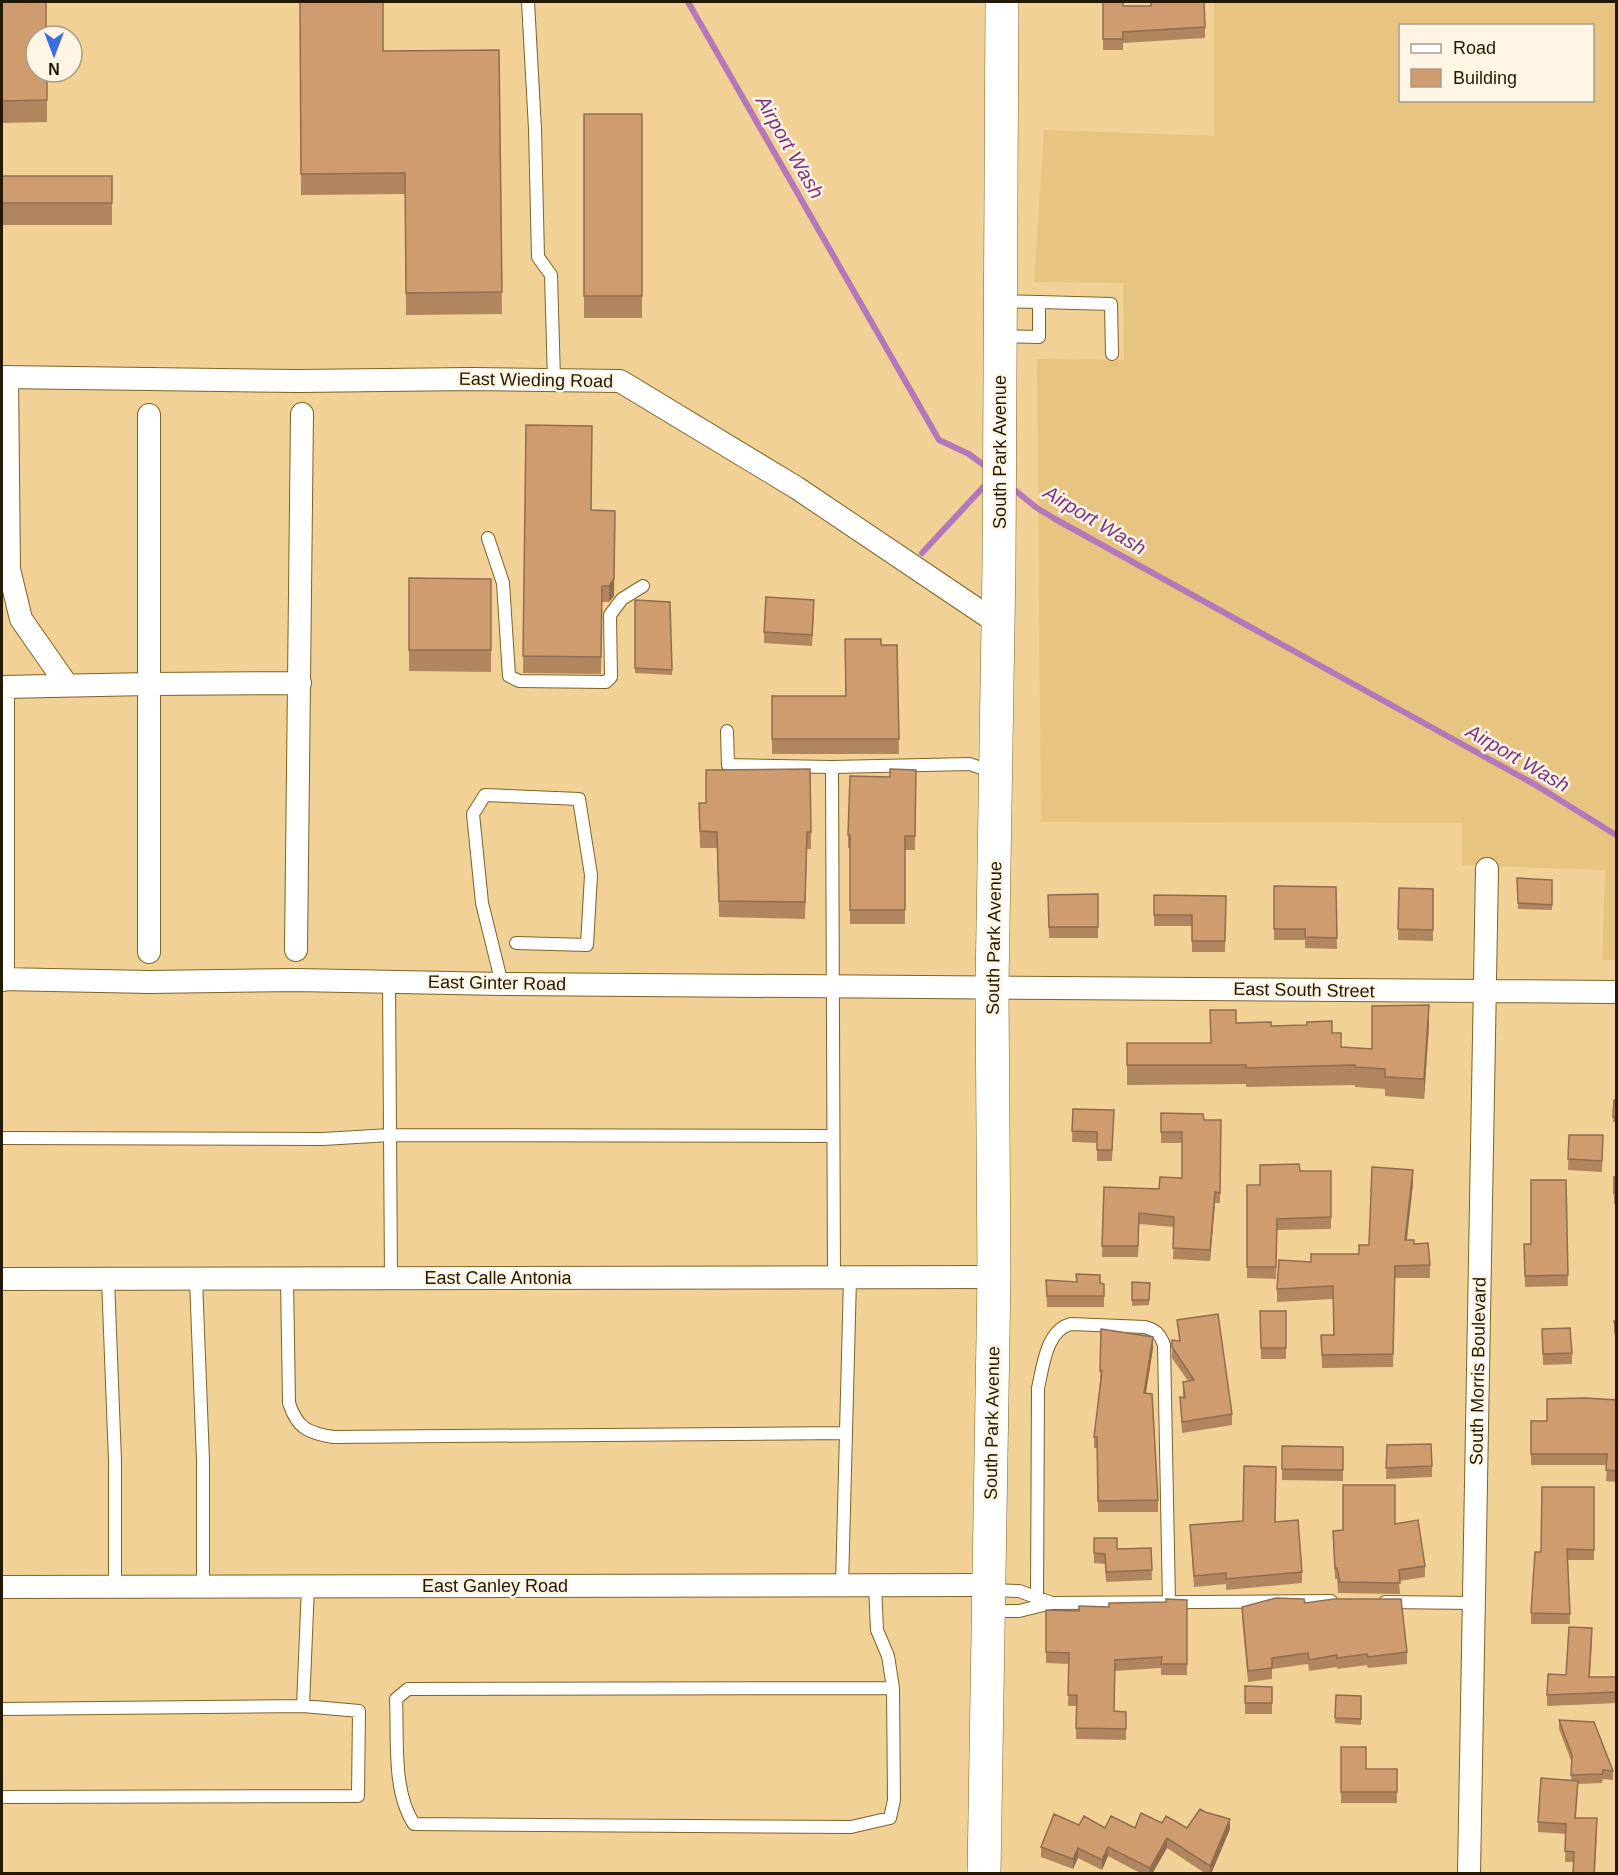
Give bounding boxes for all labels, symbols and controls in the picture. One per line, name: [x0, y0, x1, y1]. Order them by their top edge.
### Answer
north arrow: [24, 24, 84, 84]
legend: [1399, 24, 1594, 102]
text: Road: [1453, 38, 1496, 58]
text: N: [48, 60, 60, 77]
text: Building: [1453, 68, 1517, 88]
water label: Airport Wash: [751, 91, 828, 202]
street label: East Wieding Road: [459, 369, 613, 391]
street label: South Park Avenue: [990, 375, 1010, 529]
water label: Airport Wash: [1039, 480, 1150, 559]
water label: Airport Wash: [1462, 719, 1573, 796]
street label: South Park Avenue: [983, 861, 1005, 1015]
street label: East Ginter Road: [428, 972, 566, 994]
street label: East South Street: [1233, 979, 1375, 1001]
street label: East Calle Antonia: [424, 1268, 573, 1288]
street label: South Morris Boulevard: [1466, 1277, 1490, 1465]
street label: South Park Avenue: [981, 1346, 1003, 1500]
street label: East Ganley Road: [422, 1576, 568, 1596]

